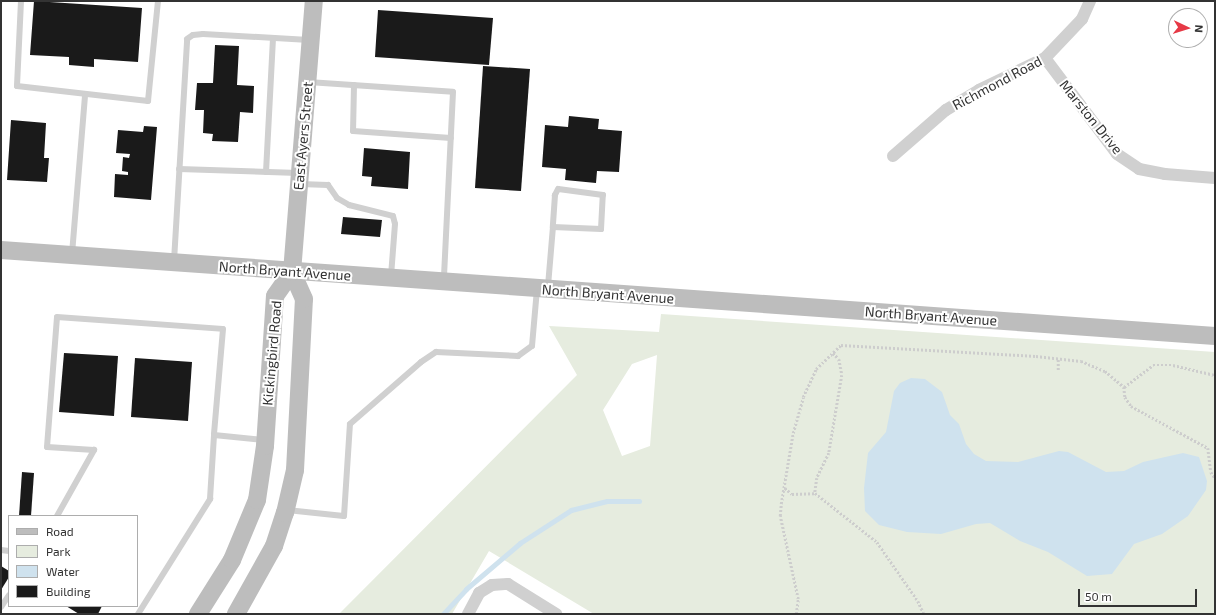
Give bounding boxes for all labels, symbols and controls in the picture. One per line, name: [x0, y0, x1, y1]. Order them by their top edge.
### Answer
north arrow: [1168, 8, 1208, 48]
text: N: [1193, 24, 1206, 33]
street label: Richmond Road: [949, 52, 1045, 114]
street label: Marston Drive: [1056, 77, 1126, 157]
street label: East Ayers Street: [290, 81, 316, 191]
street label: North Bryant Avenue: [218, 258, 352, 284]
street label: North Bryant Avenue: [541, 281, 675, 307]
street label: Kickingbird Road: [259, 300, 285, 406]
street label: North Bryant Avenue: [864, 303, 998, 329]
legend: [8, 515, 138, 607]
text: Road: [46, 524, 74, 538]
text: Park: [46, 544, 71, 558]
text: Water: [46, 564, 80, 578]
scale bar: [1080, 581, 1199, 607]
text: Building: [46, 584, 90, 598]
text: 50 m: [1085, 589, 1112, 603]

